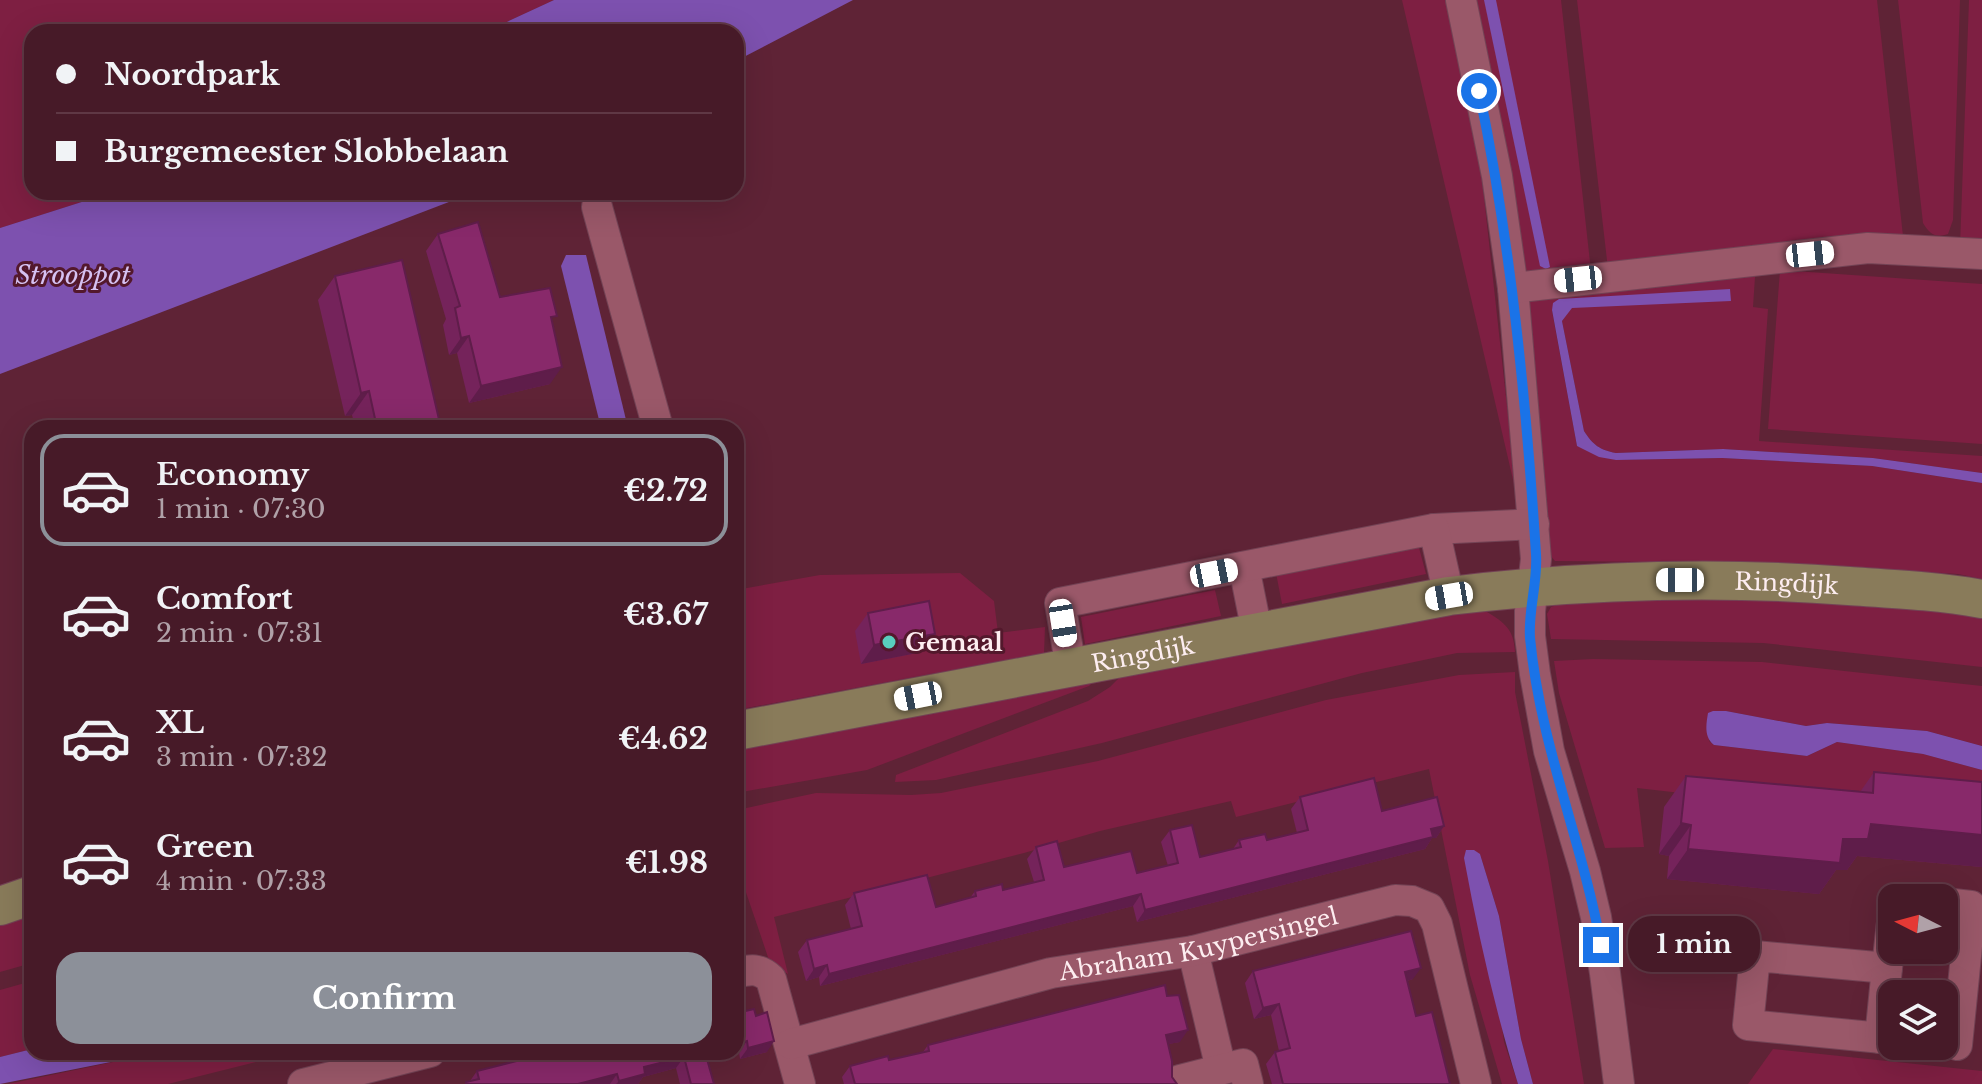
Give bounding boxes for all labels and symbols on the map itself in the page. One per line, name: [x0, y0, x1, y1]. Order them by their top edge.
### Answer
route start: [1461, 73, 1497, 109]
car: [1785, 240, 1835, 268]
water label: Strooppot: [15, 259, 131, 291]
car: [1553, 265, 1603, 293]
car: [1188, 557, 1240, 589]
street label: Ringdijk: [1734, 566, 1840, 600]
car: [1656, 568, 1704, 592]
car: [1423, 580, 1475, 612]
car: [1047, 597, 1079, 649]
place label: Gemaal: [905, 628, 1003, 657]
street label: Ringdijk: [1089, 630, 1197, 678]
marker: Gemaal: [880, 633, 898, 651]
car: [892, 680, 944, 712]
north arrow: [1878, 884, 1958, 964]
street label: Abraham Kuypersingel: [1056, 900, 1341, 986]
callout: 1 min: [1629, 917, 1761, 973]
route end: [1583, 927, 1619, 963]

